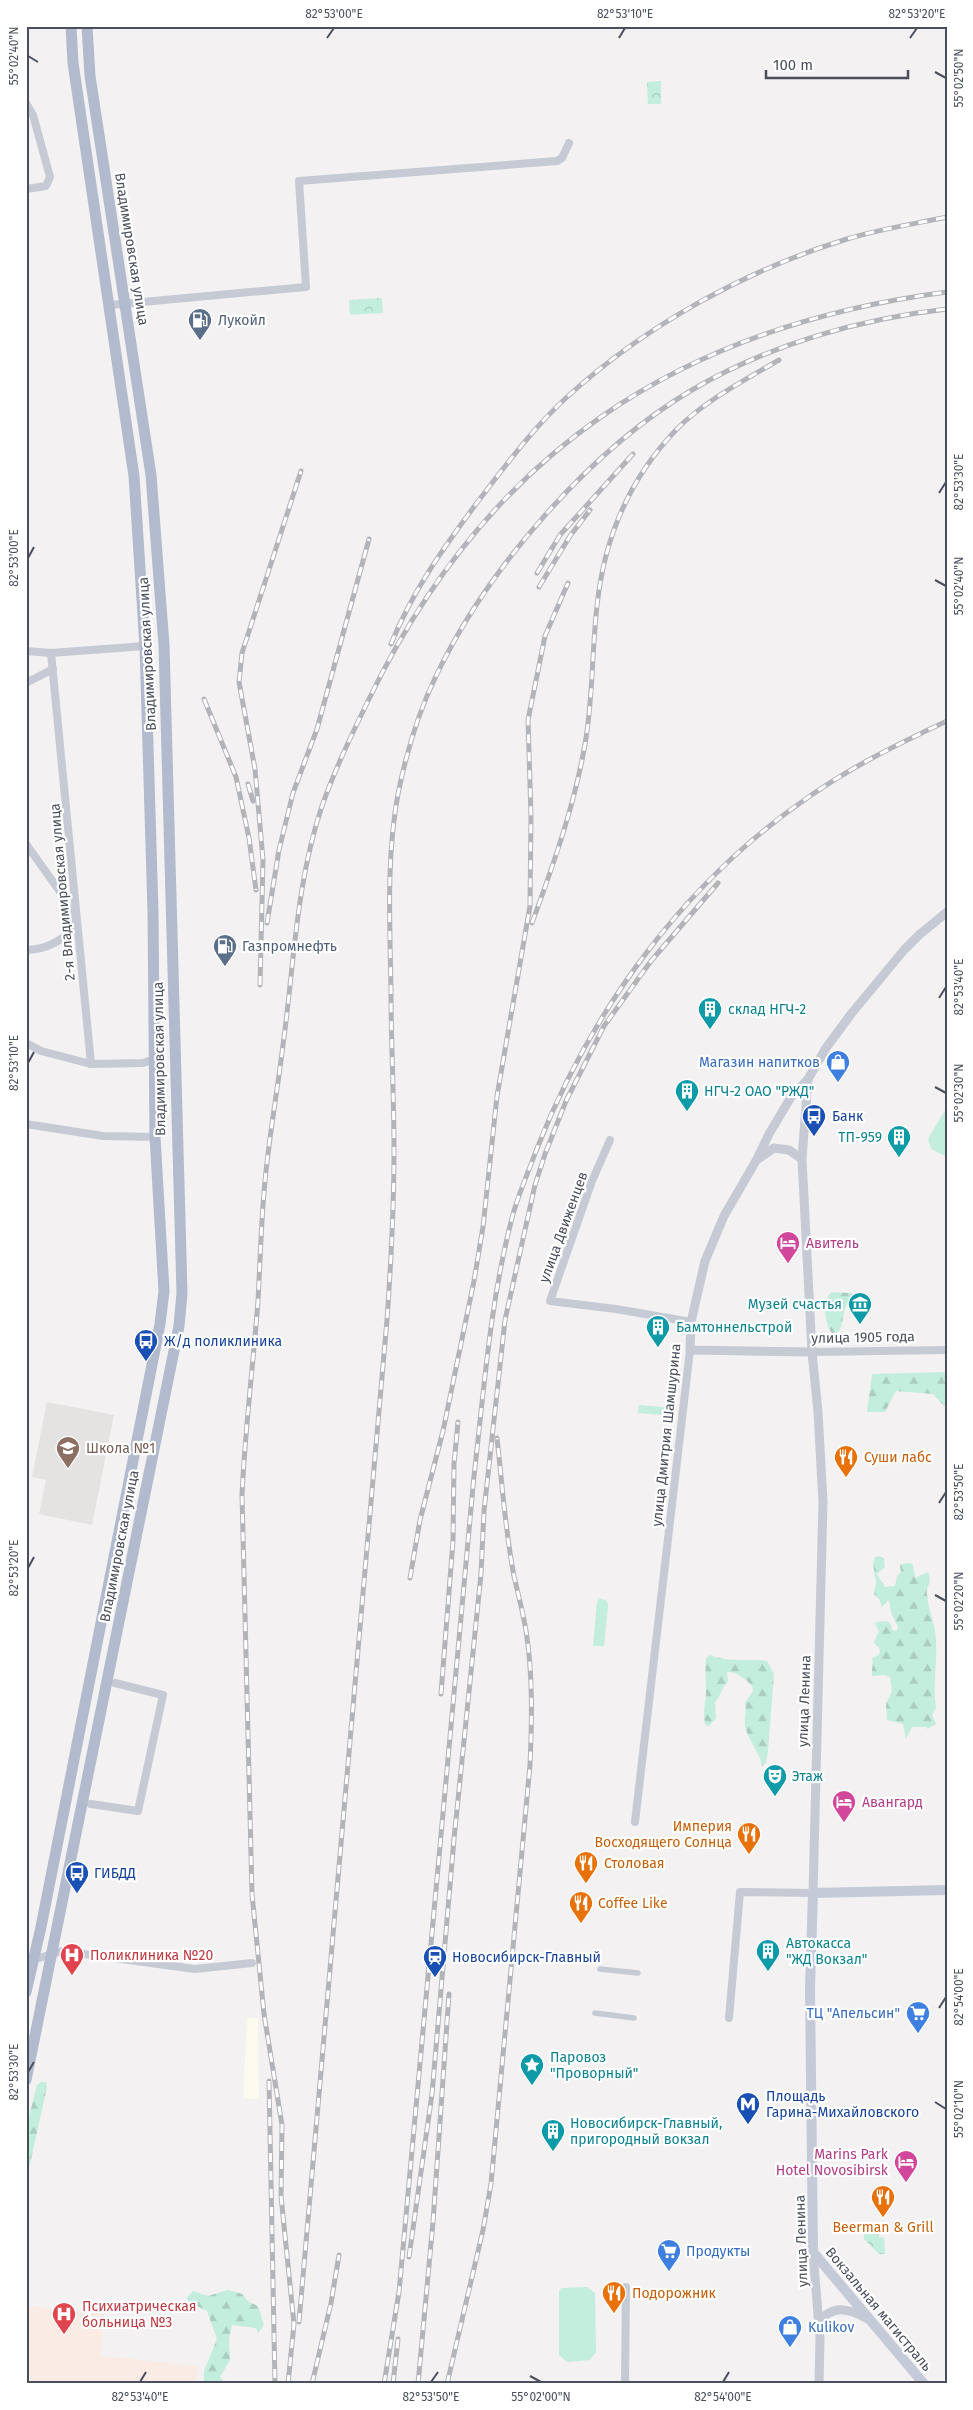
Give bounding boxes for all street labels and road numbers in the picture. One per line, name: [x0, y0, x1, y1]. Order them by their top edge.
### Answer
street label: Владимировская улица: [111, 172, 152, 327]
street label: Владимировская улица: [135, 576, 160, 731]
street label: 2-я Владимировская улица: [46, 802, 79, 981]
street label: Владимировская улица: [150, 982, 169, 1136]
street label: улица Движенцев: [535, 1169, 592, 1285]
street label: улица 1905 года: [811, 1328, 915, 1347]
street label: улица Дмитрия Шамшурина: [648, 1343, 685, 1528]
street label: Владимировская улица: [96, 1469, 143, 1623]
street label: улица Ленина: [794, 1655, 815, 1747]
street label: улица Ленина: [791, 2195, 812, 2287]
street label: Вокзальная магистраль: [822, 2244, 935, 2375]

